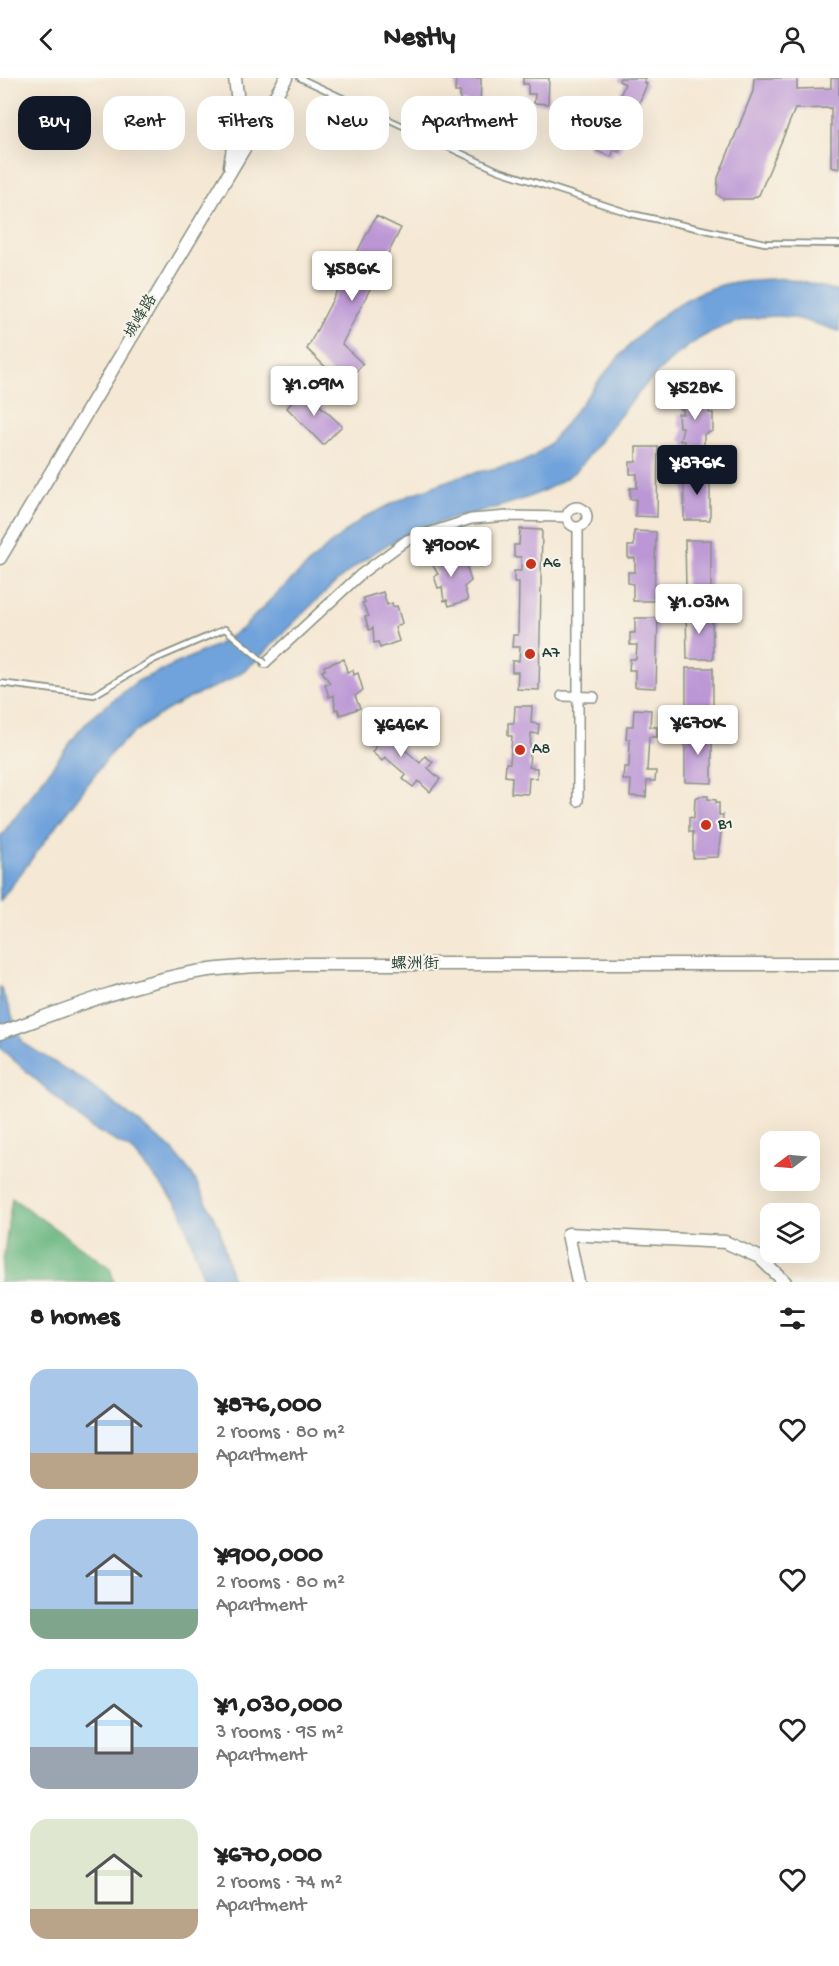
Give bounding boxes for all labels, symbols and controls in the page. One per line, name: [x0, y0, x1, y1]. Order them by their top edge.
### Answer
icon: back: [30, 23, 63, 56]
text: Nestly: [384, 23, 455, 55]
icon: person: [776, 23, 809, 56]
chip: Buy: [18, 96, 91, 150]
chip: Rent: [103, 96, 185, 150]
chip: Filters: [197, 96, 294, 150]
chip: New: [306, 96, 389, 150]
chip: Apartment: [401, 96, 537, 150]
chip: House: [549, 96, 643, 150]
pin: ¥586K: [310, 251, 394, 302]
text: ¥586K: [326, 259, 378, 282]
street label: 城峰路: [120, 290, 163, 342]
pin: ¥1.09M: [265, 366, 363, 417]
pin: ¥528K: [653, 370, 737, 421]
text: ¥1.09M: [285, 374, 343, 397]
text: ¥528K: [669, 378, 721, 401]
pin: ¥876K: [655, 445, 739, 496]
text: ¥876K: [671, 453, 723, 476]
pin: ¥900K: [409, 527, 493, 578]
text: ¥900K: [424, 535, 478, 558]
place label: A6: [543, 555, 561, 574]
marker: A6: [524, 557, 538, 571]
pin: ¥1.03M: [650, 584, 748, 635]
text: ¥1.03M: [669, 592, 729, 615]
place label: A7: [542, 645, 560, 664]
marker: A7: [523, 647, 537, 661]
pin: ¥670K: [656, 705, 740, 756]
pin: ¥646K: [359, 707, 443, 758]
text: ¥670K: [672, 713, 724, 736]
text: ¥646K: [376, 715, 426, 738]
place label: A8: [532, 741, 550, 760]
marker: A8: [513, 743, 527, 757]
place label: B1: [717, 816, 733, 835]
marker: B1: [699, 818, 713, 832]
street label: 螺洲街: [391, 955, 439, 975]
north arrow: [760, 1131, 820, 1191]
map controls: [760, 1131, 820, 1263]
button: layers: [760, 1203, 820, 1263]
icon: filters: [776, 1302, 809, 1335]
text: 8 homes: [30, 1303, 119, 1334]
text: ¥876,000: [216, 1391, 321, 1422]
icon: home: [78, 1393, 150, 1465]
icon: heart: [776, 1413, 809, 1446]
text: 2 rooms · 80 m²: [216, 1422, 345, 1445]
text: Apartment: [216, 1445, 306, 1468]
text: ¥900,000: [216, 1541, 323, 1572]
icon: home: [78, 1543, 150, 1615]
icon: heart: [776, 1563, 809, 1596]
text: 2 rooms · 80 m²: [216, 1572, 345, 1595]
text: Apartment: [216, 1595, 306, 1618]
text: ¥1,030,000: [216, 1691, 342, 1722]
icon: home: [78, 1693, 150, 1765]
icon: heart: [776, 1713, 809, 1746]
text: 3 rooms · 95 m²: [216, 1722, 344, 1745]
text: Apartment: [216, 1745, 306, 1768]
text: ¥670,000: [216, 1841, 322, 1872]
icon: home: [78, 1843, 150, 1915]
icon: heart: [776, 1863, 809, 1896]
text: 2 rooms · 74 m²: [216, 1872, 342, 1895]
text: Apartment: [216, 1895, 306, 1918]

